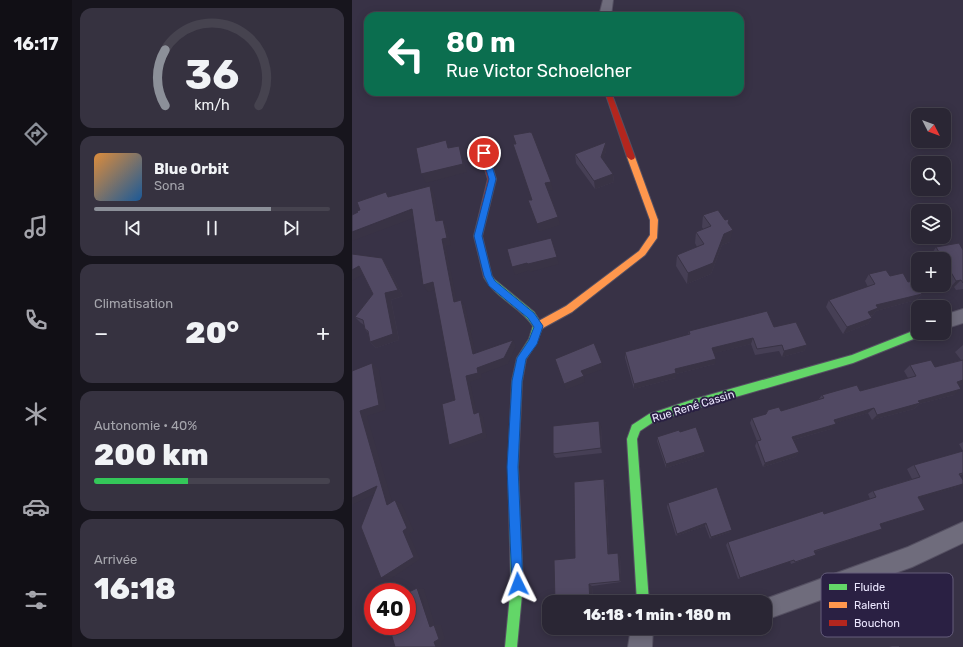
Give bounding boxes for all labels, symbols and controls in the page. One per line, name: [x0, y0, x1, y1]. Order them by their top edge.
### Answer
text: 80 m: [446, 26, 516, 59]
icon: left: [380, 28, 432, 80]
text: 16:17: [13, 33, 59, 55]
text: 36: [185, 50, 239, 99]
text: Rue Victor Schoelcher: [446, 60, 632, 82]
text: km/h: [194, 96, 230, 113]
north arrow: [911, 108, 951, 148]
map controls: [911, 108, 951, 340]
icon: directions: [22, 120, 50, 148]
pin: [467, 136, 501, 170]
icon: arrive: [473, 142, 495, 164]
button: search: [911, 156, 951, 196]
text: Blue Orbit: [154, 160, 229, 178]
text: Sona: [154, 178, 185, 193]
button: layers: [911, 204, 951, 244]
icon: music: [22, 213, 50, 241]
icon: previous: [122, 217, 144, 239]
icon: pause: [201, 217, 223, 239]
icon: next: [280, 217, 302, 239]
button: +: [911, 252, 951, 292]
text: Climatisation: [94, 296, 173, 311]
button: −: [911, 300, 951, 340]
icon: phone: [22, 306, 50, 334]
text: 20°: [185, 315, 239, 351]
text: −: [94, 320, 108, 347]
text: +: [316, 320, 330, 347]
street label: Rue René Cassin: [650, 388, 736, 425]
icon: climate: [22, 400, 50, 428]
text: Autonomie · 40%: [94, 418, 197, 433]
text: 200 km: [94, 437, 208, 473]
icon: car: [22, 493, 50, 521]
text: Arrivée: [94, 552, 137, 567]
position arrow: [497, 563, 539, 605]
text: 16:18: [94, 571, 176, 607]
legend: [821, 573, 953, 637]
text: Fluide: [854, 581, 885, 594]
speed limit sign: 40: [364, 583, 416, 635]
icon: filters: [22, 586, 50, 614]
text: Ralenti: [854, 599, 890, 612]
text: 16:18 · 1 min · 180 m: [583, 606, 731, 624]
text: Bouchon: [854, 617, 900, 630]

